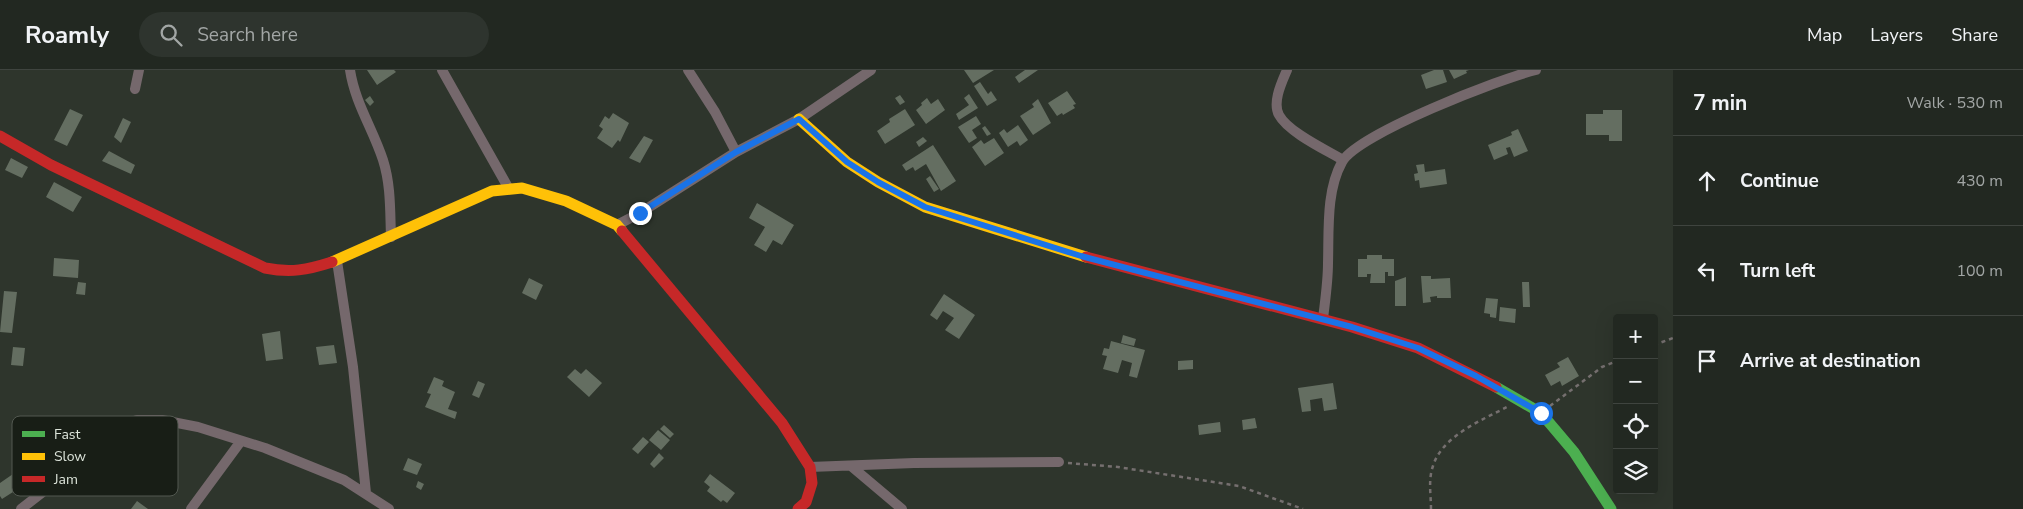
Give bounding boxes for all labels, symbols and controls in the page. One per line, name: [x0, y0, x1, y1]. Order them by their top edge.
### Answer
search box: [139, 12, 489, 57]
text: Roamly: [25, 19, 109, 51]
icon: search: [157, 21, 185, 49]
text: Search here: [197, 22, 298, 48]
text: Map: [1807, 23, 1842, 47]
text: Layers: [1870, 23, 1923, 47]
text: Share: [1951, 23, 1998, 47]
text: 7 min: [1693, 89, 1747, 117]
text: Walk · 530 m: [1907, 92, 2003, 114]
icon: ahead: [1693, 167, 1721, 195]
text: Continue: [1740, 168, 1819, 194]
text: 430 m: [1956, 170, 2003, 192]
route end: [629, 202, 652, 225]
icon: left: [1693, 257, 1721, 285]
text: Turn left: [1740, 258, 1815, 284]
text: 100 m: [1956, 260, 2003, 282]
map controls: [1613, 314, 1658, 494]
button: +: [1613, 314, 1658, 359]
icon: arrive: [1693, 347, 1721, 375]
text: Arrive at destination: [1740, 348, 1921, 374]
button: −: [1613, 359, 1658, 404]
route start: [1530, 402, 1553, 425]
button: locate: [1613, 404, 1658, 449]
legend: [12, 416, 178, 496]
text: Fast: [54, 425, 80, 444]
text: Slow: [54, 447, 86, 466]
button: layers: [1613, 449, 1658, 494]
text: Jam: [53, 470, 78, 489]

